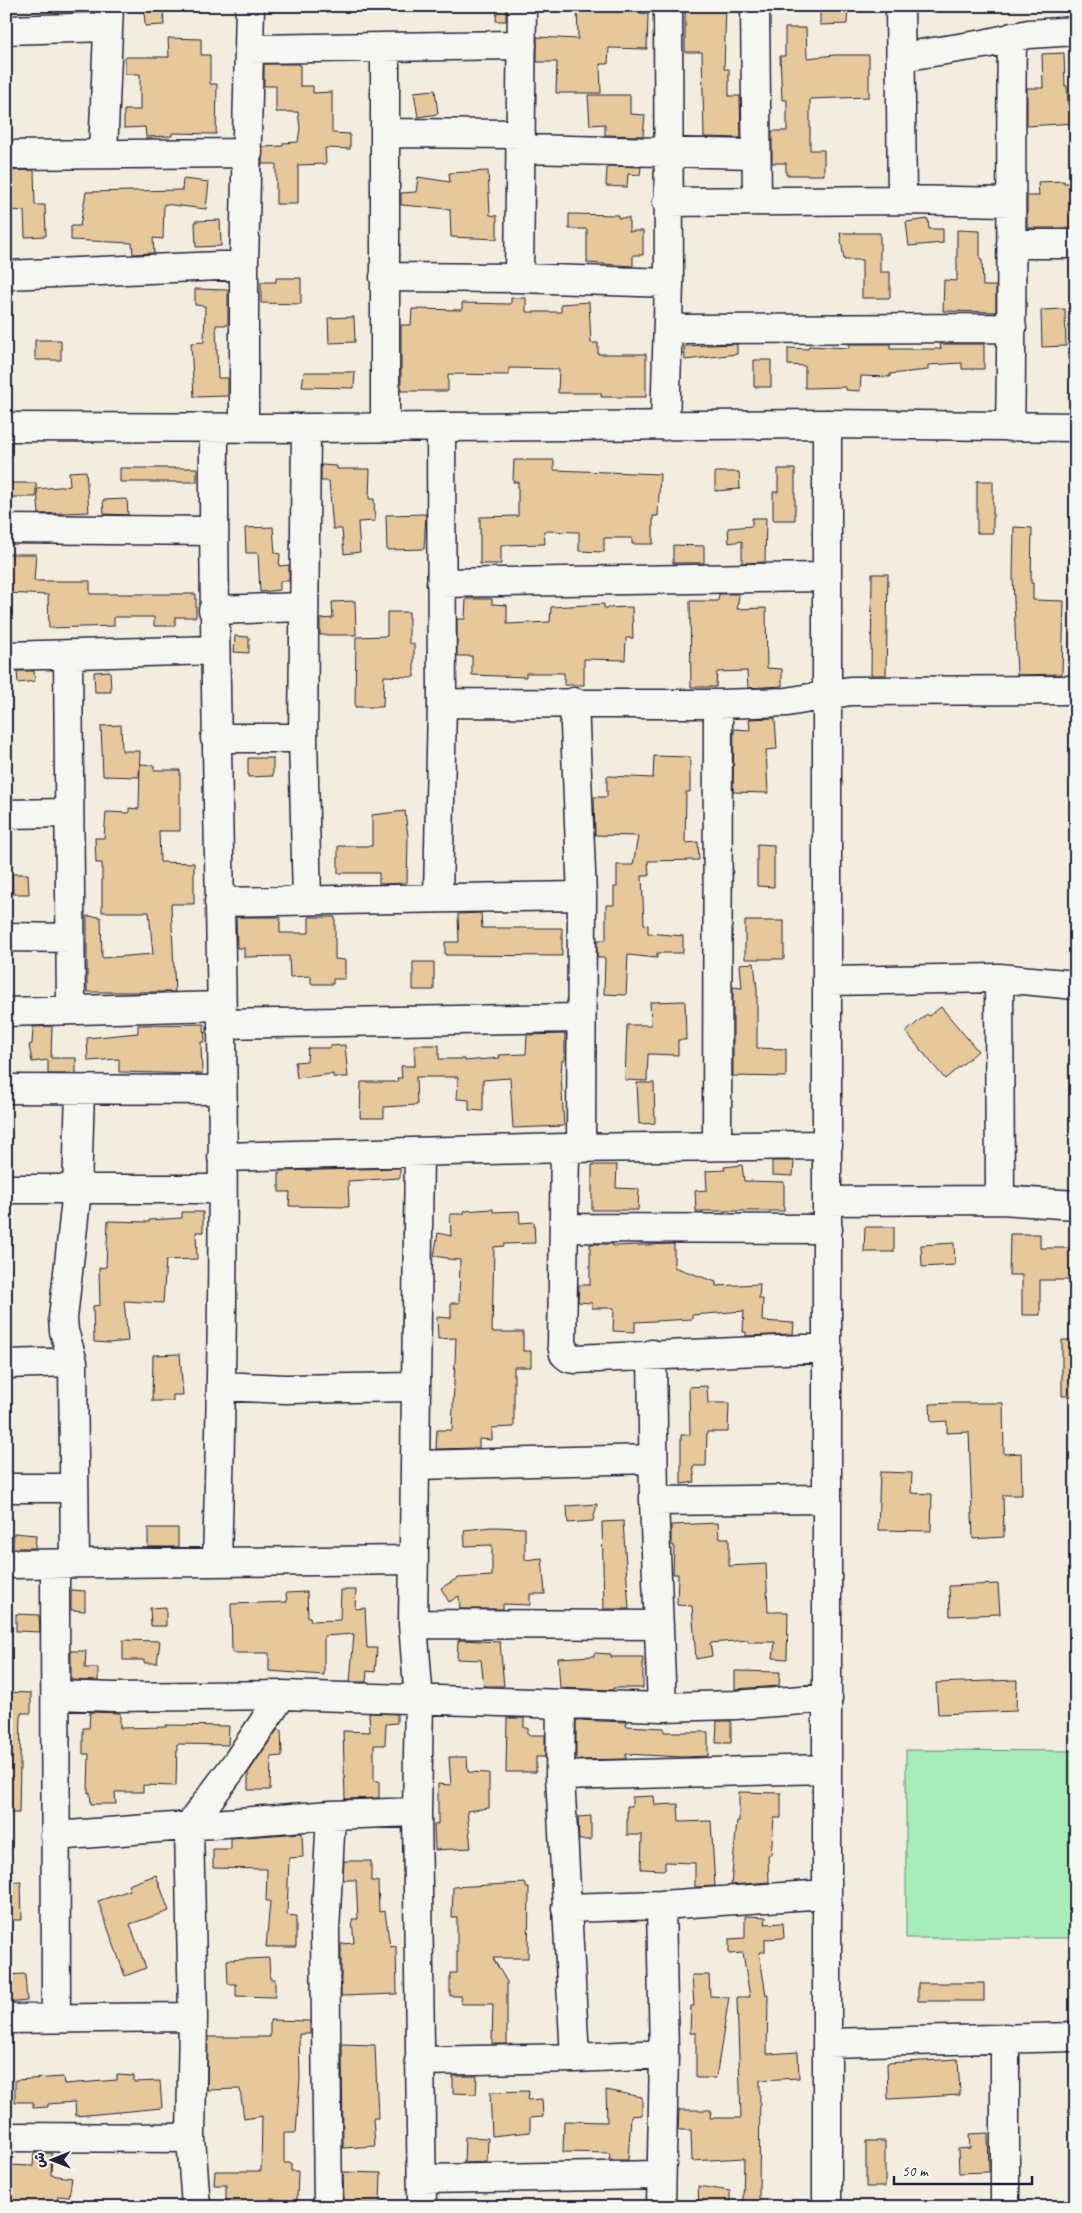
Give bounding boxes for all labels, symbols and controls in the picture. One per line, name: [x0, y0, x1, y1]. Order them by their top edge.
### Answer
north arrow: [28, 2136, 78, 2186]
text: ش: [31, 2152, 48, 2168]
scale bar: [894, 2153, 1032, 2185]
text: 50 m: [902, 2162, 929, 2181]

